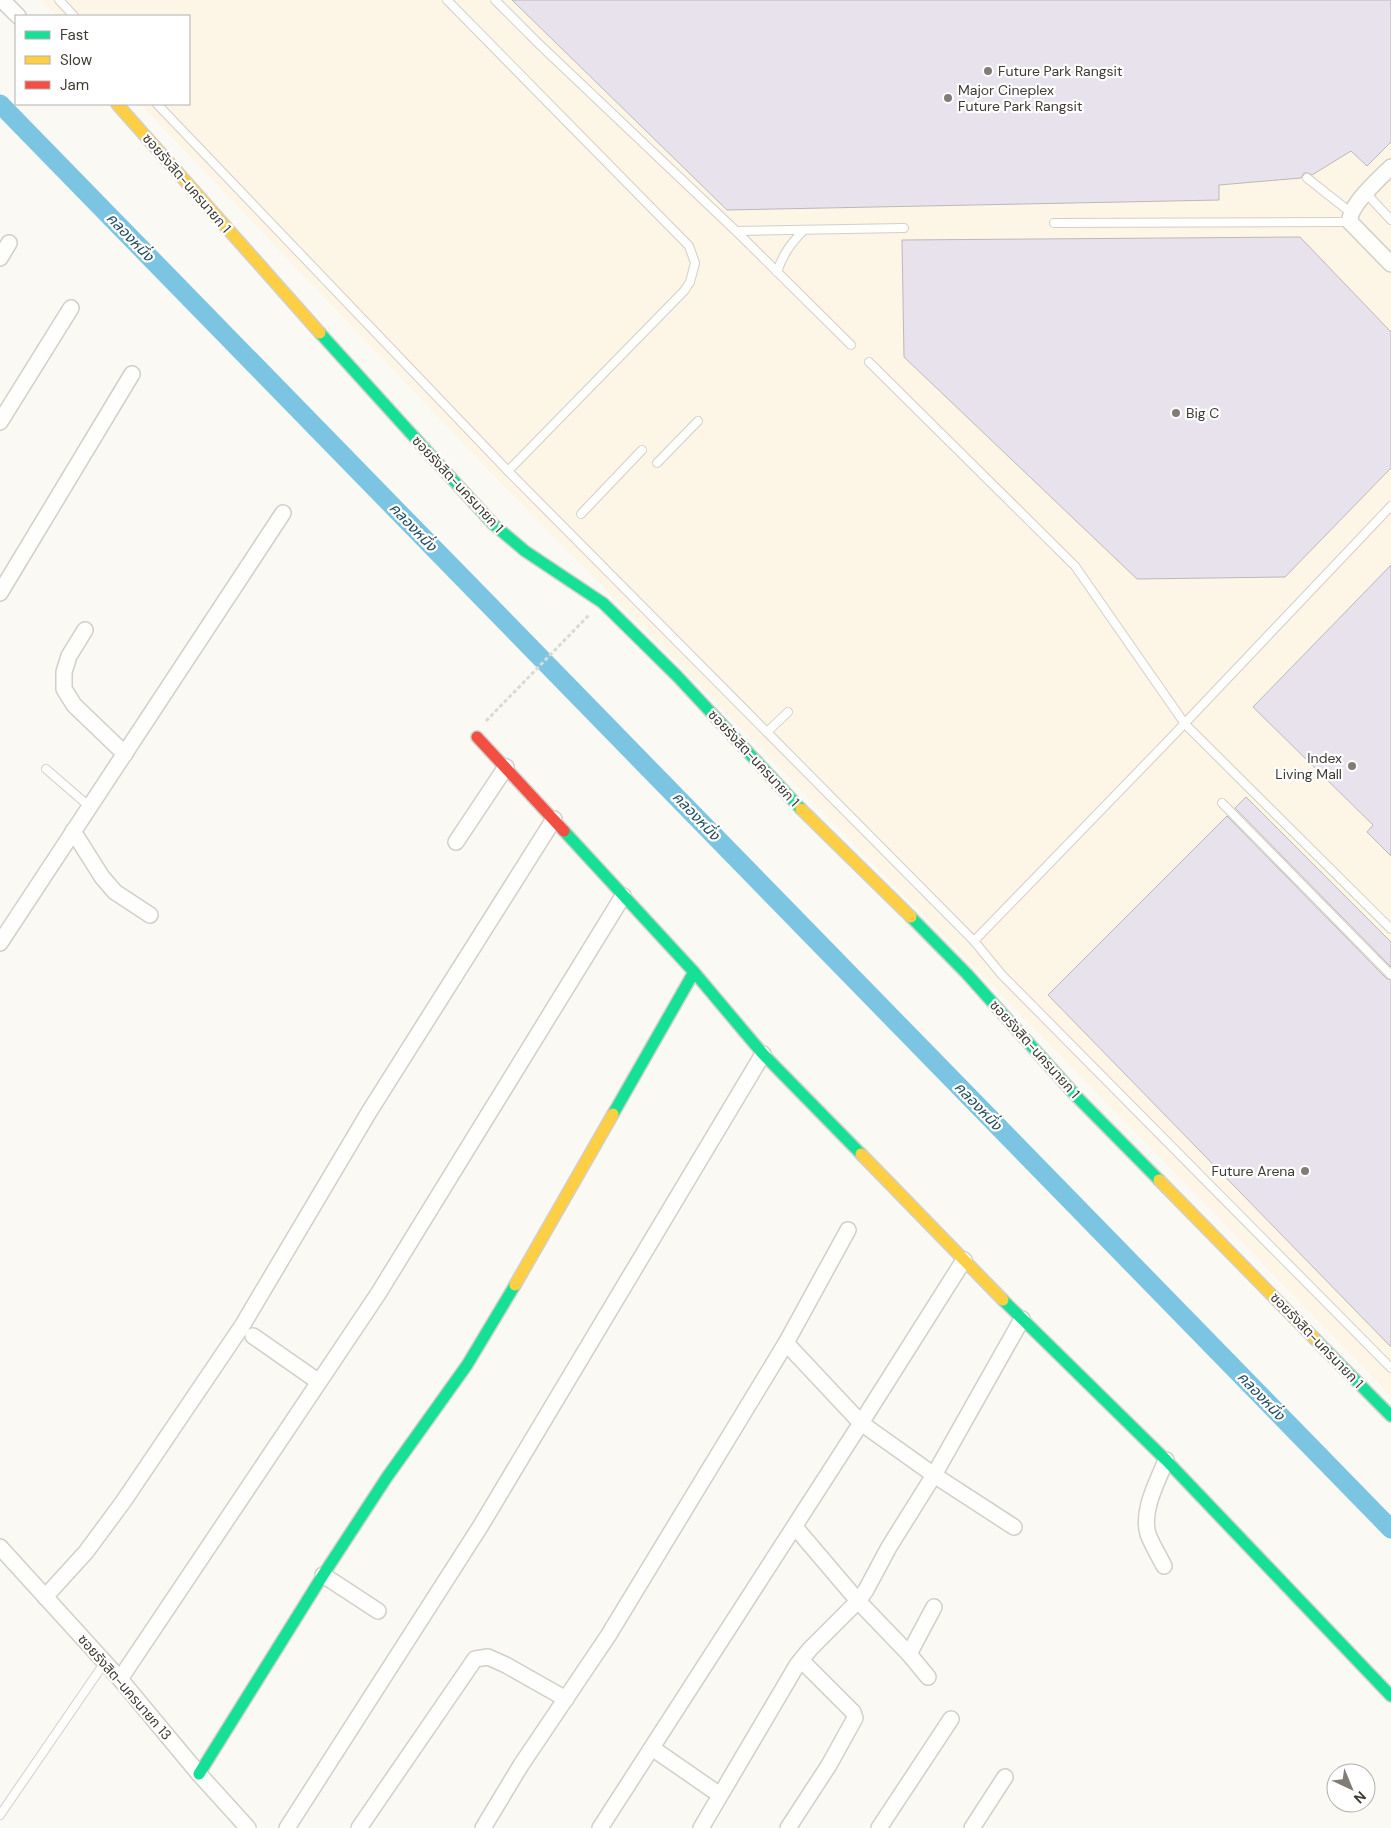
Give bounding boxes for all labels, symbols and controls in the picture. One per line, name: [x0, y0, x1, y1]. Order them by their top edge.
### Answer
legend: [15, 15, 190, 105]
text: Fast: [60, 25, 89, 45]
text: Slow: [60, 50, 93, 70]
place label: Future Park Rangsit: [998, 62, 1122, 80]
marker: Future Park Rangsit: [982, 65, 994, 77]
text: Jam: [60, 75, 89, 95]
place label: Major Cineplex Future Park Rangsit: [958, 81, 1082, 115]
marker: Major Cineplex Future Park Rangsit: [942, 92, 954, 104]
street label: ซอยรังสิต-นครนายก 1: [139, 130, 235, 236]
water label: คลองหนึ่ง: [102, 208, 160, 266]
place label: Big C: [1186, 404, 1219, 422]
marker: Big C: [1170, 407, 1182, 419]
street label: ซอยรังสิต-นครนายก 1: [408, 432, 508, 536]
water label: คลองหนึ่ง: [385, 498, 443, 556]
street label: ซอยรังสิต-นครนายก 1: [704, 706, 804, 810]
place label: Index Living Mall: [1275, 749, 1342, 783]
marker: Index Living Mall: [1346, 760, 1358, 772]
water label: คลองหนึ่ง: [668, 787, 726, 845]
street label: ซอยรังสิต-นครนายก 1: [986, 996, 1084, 1102]
water label: คลองหนึ่ง: [950, 1077, 1008, 1135]
place label: Future Arena: [1212, 1162, 1295, 1180]
marker: Future Arena: [1299, 1165, 1311, 1177]
street label: ซอยรังสิต-นครนายก 1: [1267, 1288, 1367, 1392]
water label: คลองหนึ่ง: [1233, 1367, 1291, 1425]
street label: ซอยรังสิต-นครนายก 13: [74, 1630, 176, 1744]
north arrow: [1326, 1763, 1376, 1813]
text: N: [1350, 1787, 1370, 1807]

